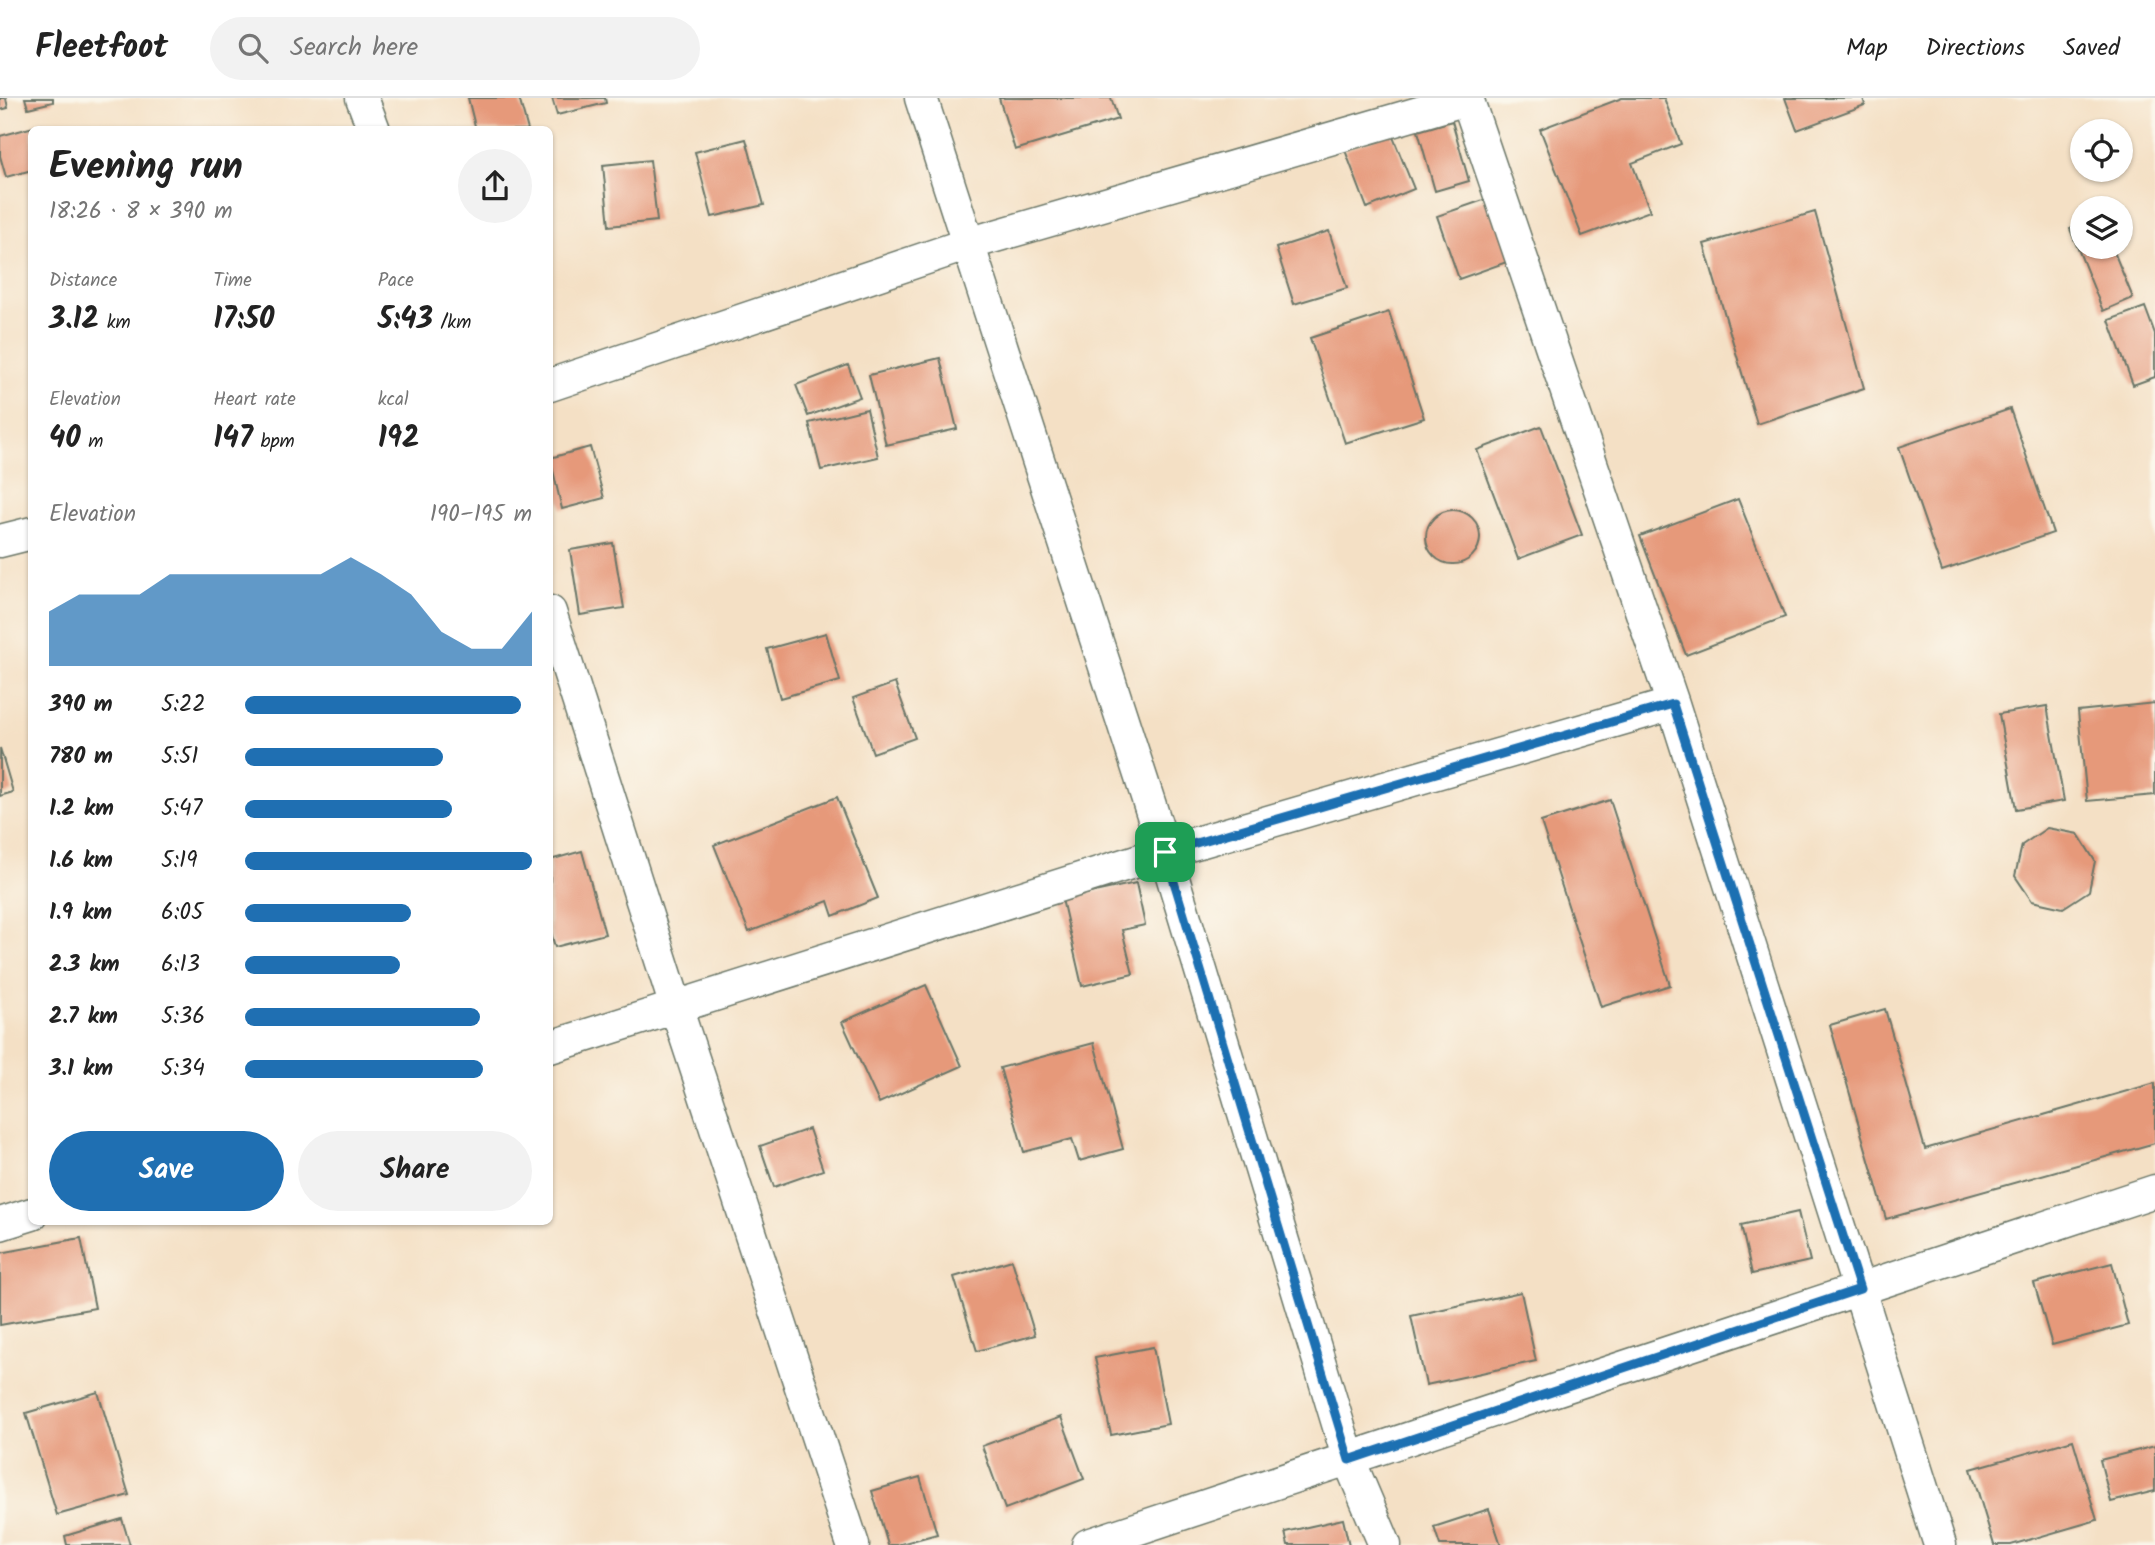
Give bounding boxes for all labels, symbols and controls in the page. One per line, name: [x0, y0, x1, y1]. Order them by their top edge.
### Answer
search box: [210, 17, 700, 80]
text: Fleetfoot: [35, 22, 168, 75]
text: Search here: [290, 27, 418, 69]
icon: search: [234, 29, 272, 67]
text: Map: [1846, 29, 1888, 68]
text: Directions: [1926, 29, 2025, 68]
text: Saved: [2063, 29, 2120, 68]
map controls: [2070, 119, 2133, 259]
button: locate: [2070, 119, 2133, 182]
text: Evening run: [49, 138, 243, 198]
button: share: [458, 149, 532, 223]
text: 18:26 · 8 × 390 m: [49, 194, 233, 230]
button: layers: [2070, 196, 2133, 259]
text: Distance: [49, 266, 117, 296]
text: Time: [213, 266, 252, 296]
text: Pace: [378, 266, 414, 296]
text: 3.12: [49, 296, 99, 344]
text: 17:50: [213, 296, 275, 344]
text: 5:43: [378, 296, 433, 344]
text: km: [99, 308, 131, 338]
text: /km: [433, 308, 471, 338]
text: Elevation: [49, 385, 121, 415]
text: Heart rate: [213, 385, 296, 415]
text: kcal: [378, 385, 409, 415]
text: 40: [49, 415, 81, 463]
text: 147: [213, 415, 253, 463]
text: 192: [378, 415, 419, 463]
text: m: [81, 427, 104, 457]
text: bpm: [253, 427, 295, 457]
text: Elevation: [49, 497, 136, 533]
text: 190–195 m: [430, 497, 532, 533]
text: 390 m: [49, 687, 113, 723]
text: 5:22: [161, 687, 206, 723]
text: 780 m: [49, 739, 113, 775]
text: 5:51: [161, 739, 199, 775]
text: 1.2 km: [49, 791, 114, 827]
text: 5:47: [161, 791, 202, 827]
pin: [1135, 822, 1195, 882]
icon: arrive: [1146, 833, 1184, 871]
text: 1.6 km: [49, 843, 113, 879]
text: 5:19: [161, 843, 197, 879]
text: 1.9 km: [49, 895, 112, 931]
text: 6:05: [161, 895, 203, 931]
text: 2.3 km: [49, 947, 119, 983]
text: 6:13: [161, 947, 200, 983]
text: 2.7 km: [49, 999, 118, 1035]
text: 5:36: [161, 999, 205, 1035]
text: 3.1 km: [49, 1051, 113, 1087]
text: 5:34: [161, 1051, 205, 1087]
button: Save: [49, 1131, 284, 1211]
button: Share: [298, 1131, 532, 1211]

